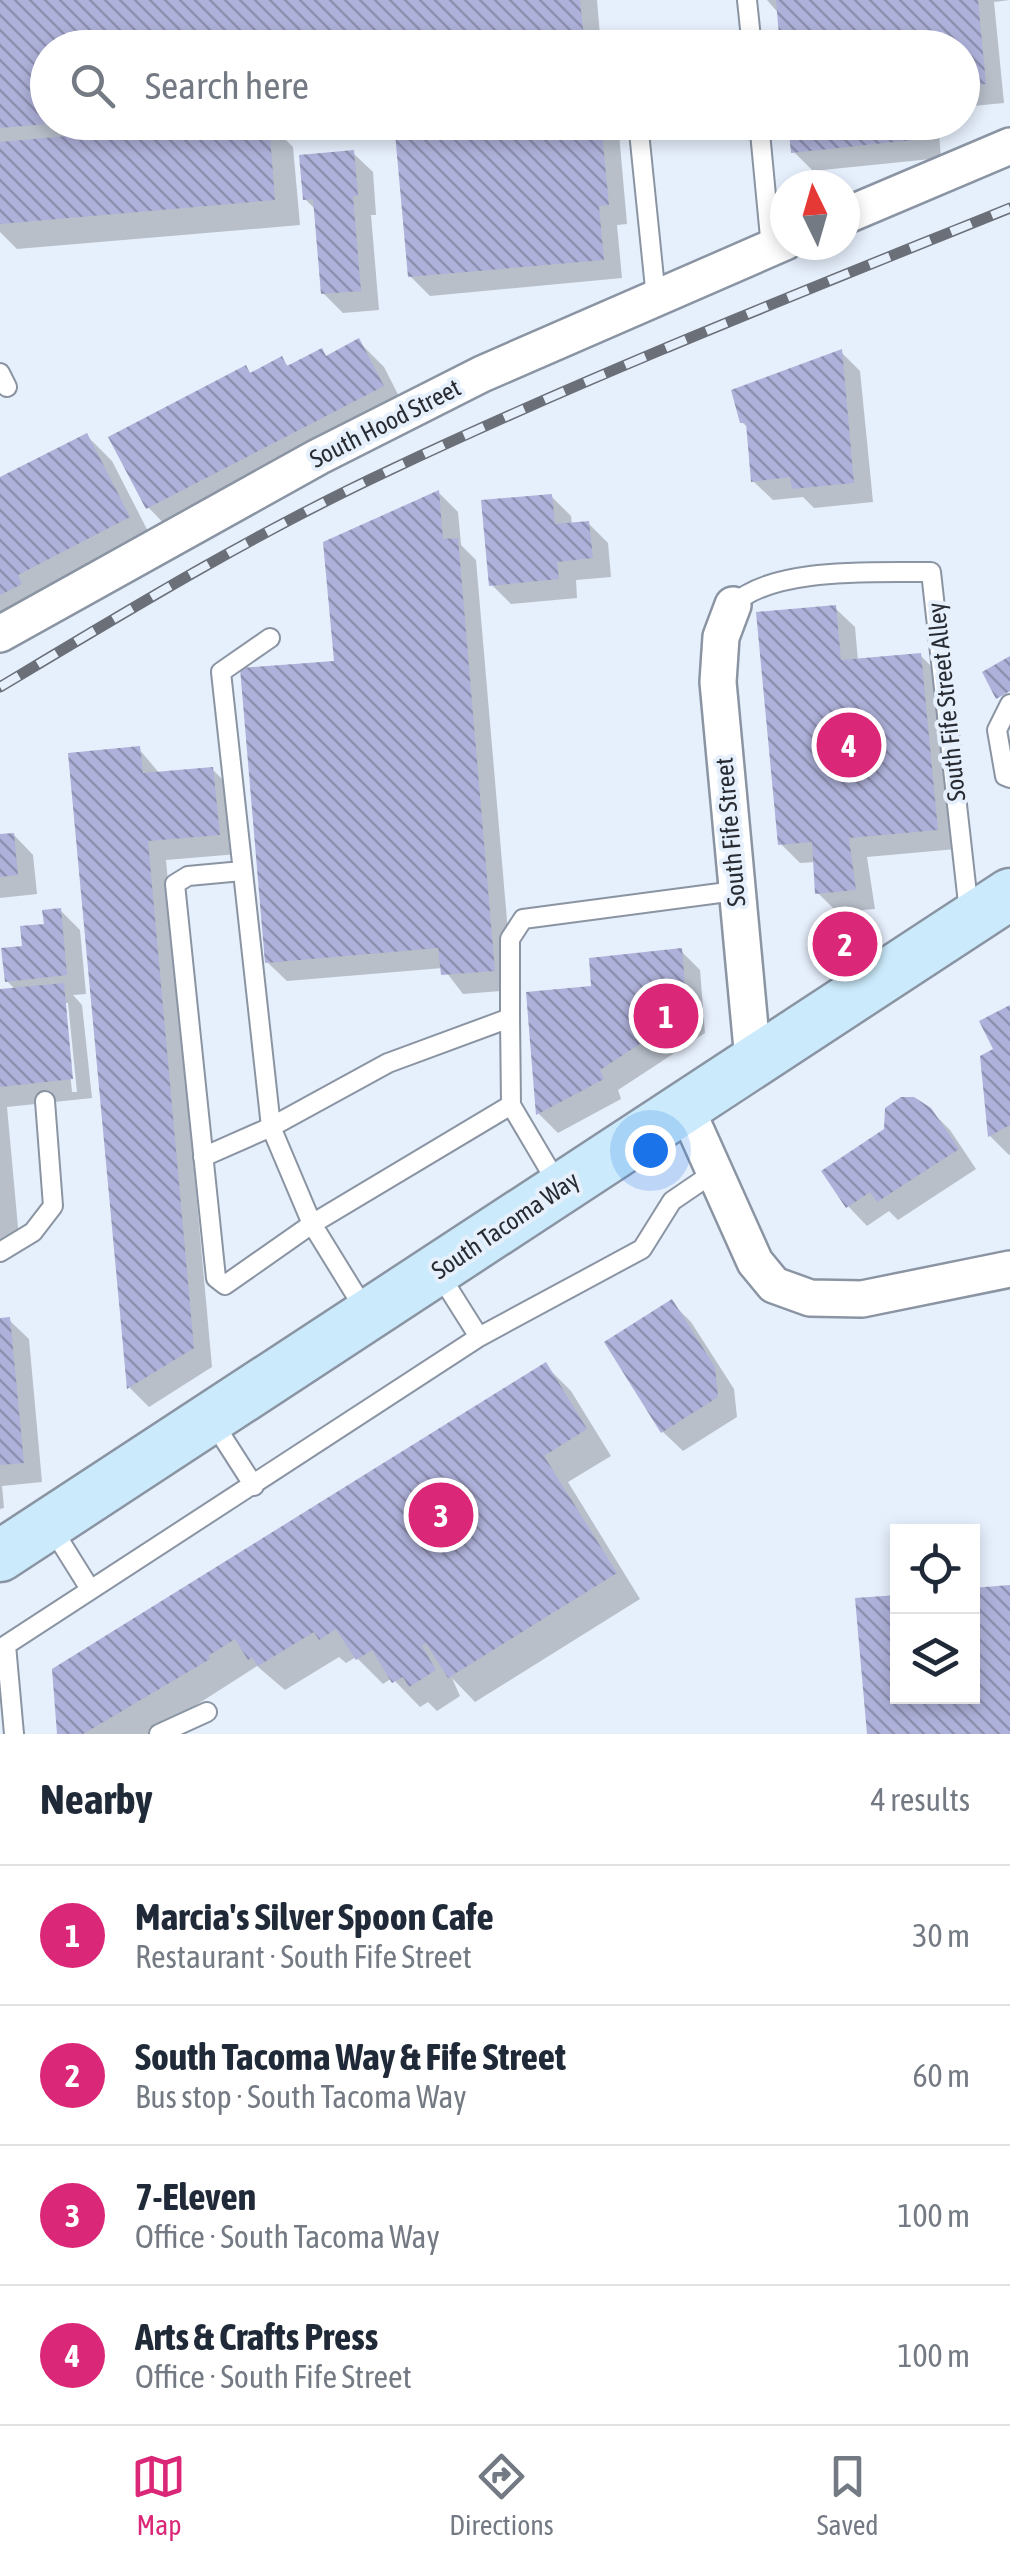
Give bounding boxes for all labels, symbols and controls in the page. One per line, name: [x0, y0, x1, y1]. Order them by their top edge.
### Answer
search box: [30, 30, 980, 140]
icon: search: [65, 58, 120, 113]
text: Search here: [145, 64, 309, 107]
north arrow: [770, 170, 860, 260]
street label: South Hood Street: [305, 373, 465, 473]
street label: South Fife Street Alley: [922, 601, 970, 803]
pin: 4: [816, 708, 882, 782]
street label: South Fife Street: [710, 756, 750, 908]
pin: 2: [812, 906, 878, 982]
pin: 1: [634, 978, 698, 1054]
your location: [625, 1125, 676, 1176]
street label: South Tacoma Way: [426, 1166, 584, 1284]
pin: 3: [408, 1478, 474, 1552]
map controls: [890, 1524, 980, 1704]
button: locate: [890, 1524, 980, 1614]
button: layers: [890, 1614, 980, 1704]
text: Nearby: [40, 1775, 153, 1823]
text: 4 results: [871, 1781, 970, 1818]
text: Marcia's Silver Spoon Cafe: [135, 1895, 494, 1938]
text: 1: [65, 1917, 80, 1954]
text: 30 m: [912, 1917, 970, 1954]
text: Restaurant · South Fife Street: [135, 1938, 472, 1975]
text: South Tacoma Way & Fife Street: [135, 2035, 566, 2078]
text: 2: [65, 2057, 80, 2094]
text: 60 m: [912, 2057, 970, 2094]
text: Bus stop · South Tacoma Way: [135, 2078, 467, 2115]
text: 7-Eleven: [135, 2175, 256, 2218]
text: 3: [65, 2197, 80, 2234]
text: 100 m: [897, 2197, 970, 2234]
text: Office · South Tacoma Way: [135, 2218, 440, 2255]
text: Arts & Crafts Press: [135, 2315, 378, 2358]
text: 4: [65, 2337, 80, 2374]
text: 100 m: [897, 2337, 970, 2374]
text: Office · South Fife Street: [135, 2358, 412, 2395]
tab: Map: [131, 2449, 186, 2541]
tab: Directions: [449, 2449, 554, 2541]
tab: Saved: [817, 2449, 879, 2541]

